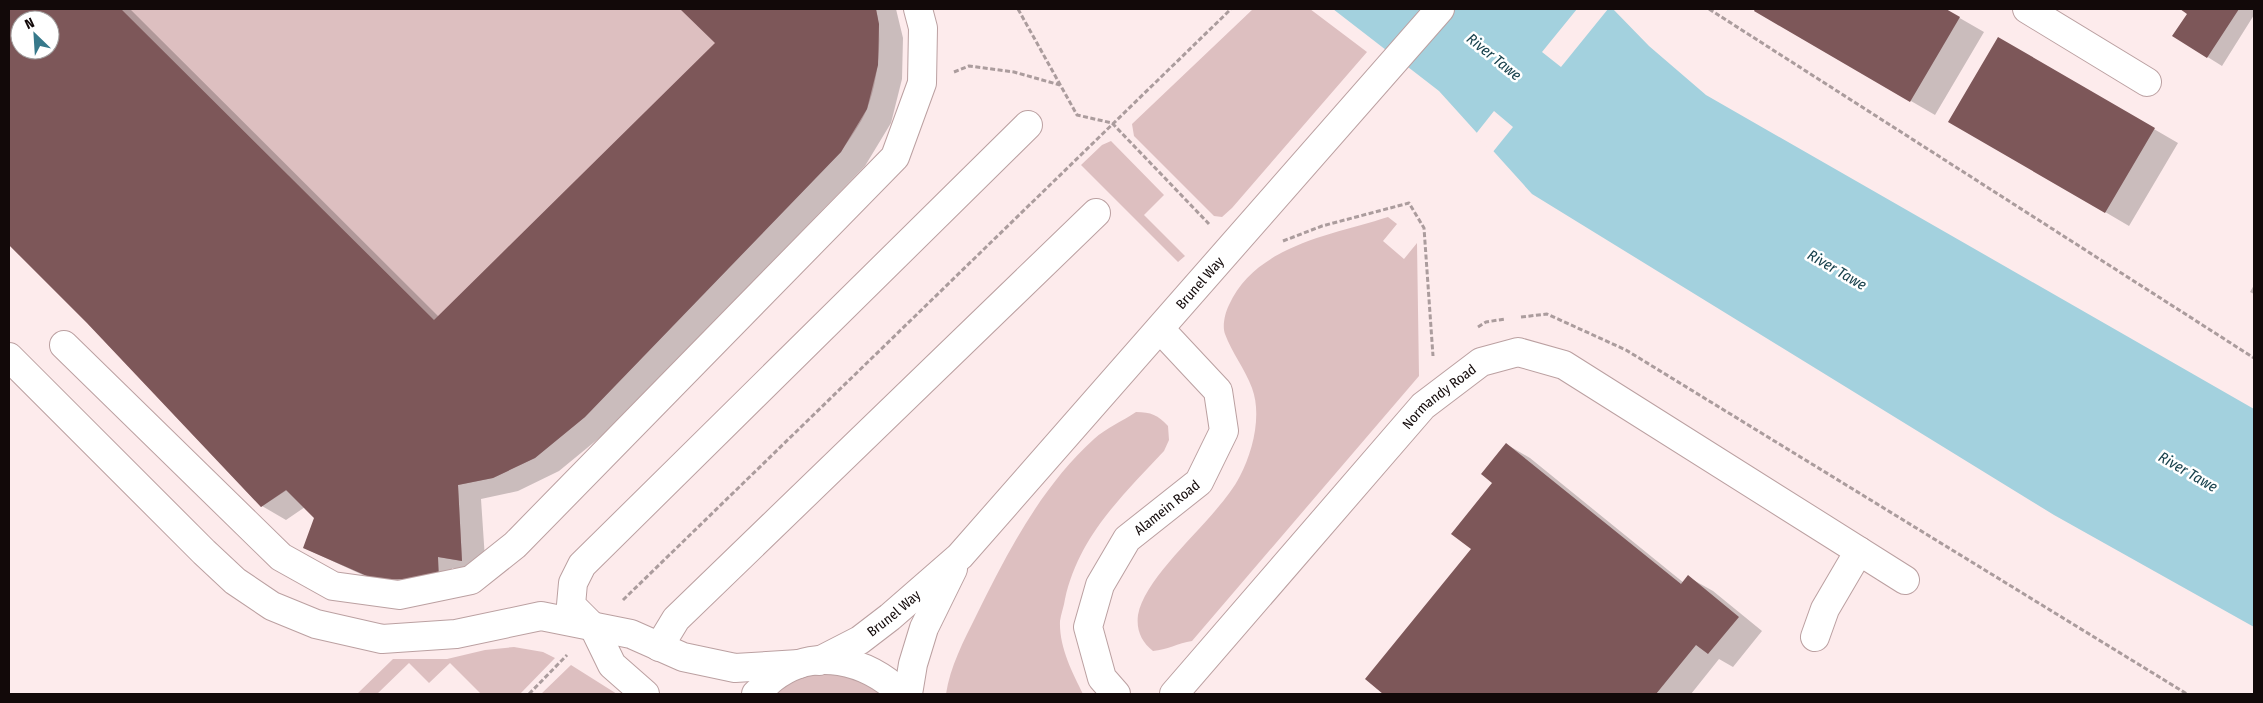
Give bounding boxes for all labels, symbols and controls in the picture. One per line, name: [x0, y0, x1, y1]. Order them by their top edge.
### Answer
north arrow: [10, 10, 60, 60]
text: N: [22, 14, 37, 33]
water label: River Tawe: [1463, 30, 1525, 84]
water label: River Tawe: [1804, 246, 1870, 294]
street label: Brunel Way: [1172, 253, 1228, 313]
street label: Normandy Road: [1399, 361, 1480, 433]
water label: River Tawe: [2155, 448, 2221, 496]
street label: Alamein Road: [1131, 477, 1203, 539]
street label: Brunel Way: [864, 586, 925, 641]

